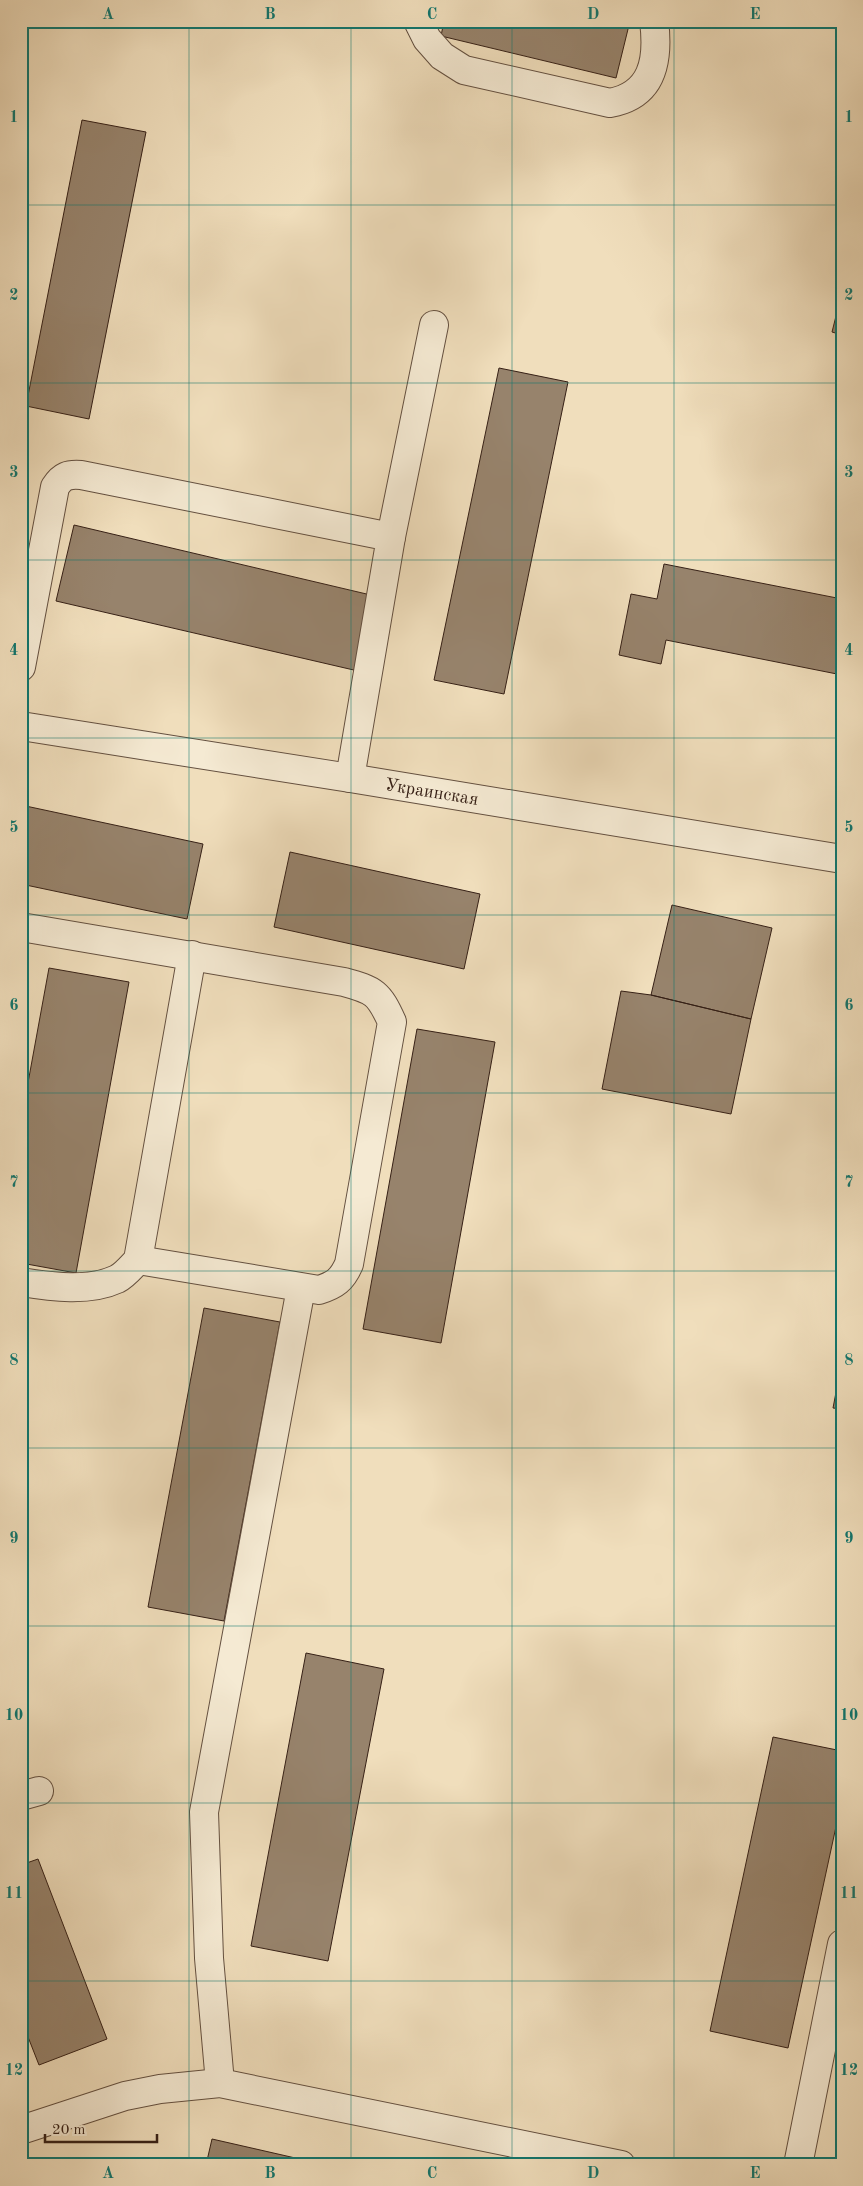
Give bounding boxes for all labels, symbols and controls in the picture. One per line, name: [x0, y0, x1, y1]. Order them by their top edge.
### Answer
text: A: [102, 7, 114, 23]
text: B: [264, 7, 276, 23]
text: C: [427, 7, 437, 23]
text: D: [587, 7, 599, 23]
text: E: [749, 7, 761, 23]
text: 1: [9, 110, 19, 126]
text: 1: [844, 110, 854, 126]
text: 2: [9, 288, 19, 304]
text: 2: [844, 288, 854, 304]
text: 3: [9, 465, 19, 481]
text: 3: [844, 465, 854, 481]
text: 4: [9, 643, 19, 659]
text: 4: [844, 643, 854, 659]
street label: Украинская: [384, 776, 480, 809]
text: 5: [9, 820, 19, 836]
text: 5: [844, 820, 854, 836]
text: 6: [9, 998, 19, 1014]
text: 6: [844, 998, 854, 1014]
text: 7: [9, 1175, 19, 1191]
text: 7: [844, 1175, 854, 1191]
text: 8: [9, 1353, 19, 1369]
text: 8: [844, 1353, 854, 1369]
text: 9: [9, 1531, 19, 1547]
text: 9: [844, 1531, 854, 1547]
text: 10: [5, 1708, 23, 1724]
text: 10: [840, 1708, 858, 1724]
text: 11: [5, 1886, 23, 1902]
text: 11: [840, 1886, 858, 1902]
text: 12: [5, 2063, 23, 2079]
text: 12: [840, 2063, 858, 2079]
scale bar: [45, 2111, 158, 2143]
text: 20 m: [52, 2123, 86, 2138]
text: A: [102, 2166, 114, 2182]
text: B: [264, 2166, 276, 2182]
text: C: [427, 2166, 437, 2182]
text: D: [587, 2166, 599, 2182]
text: E: [749, 2166, 761, 2182]

